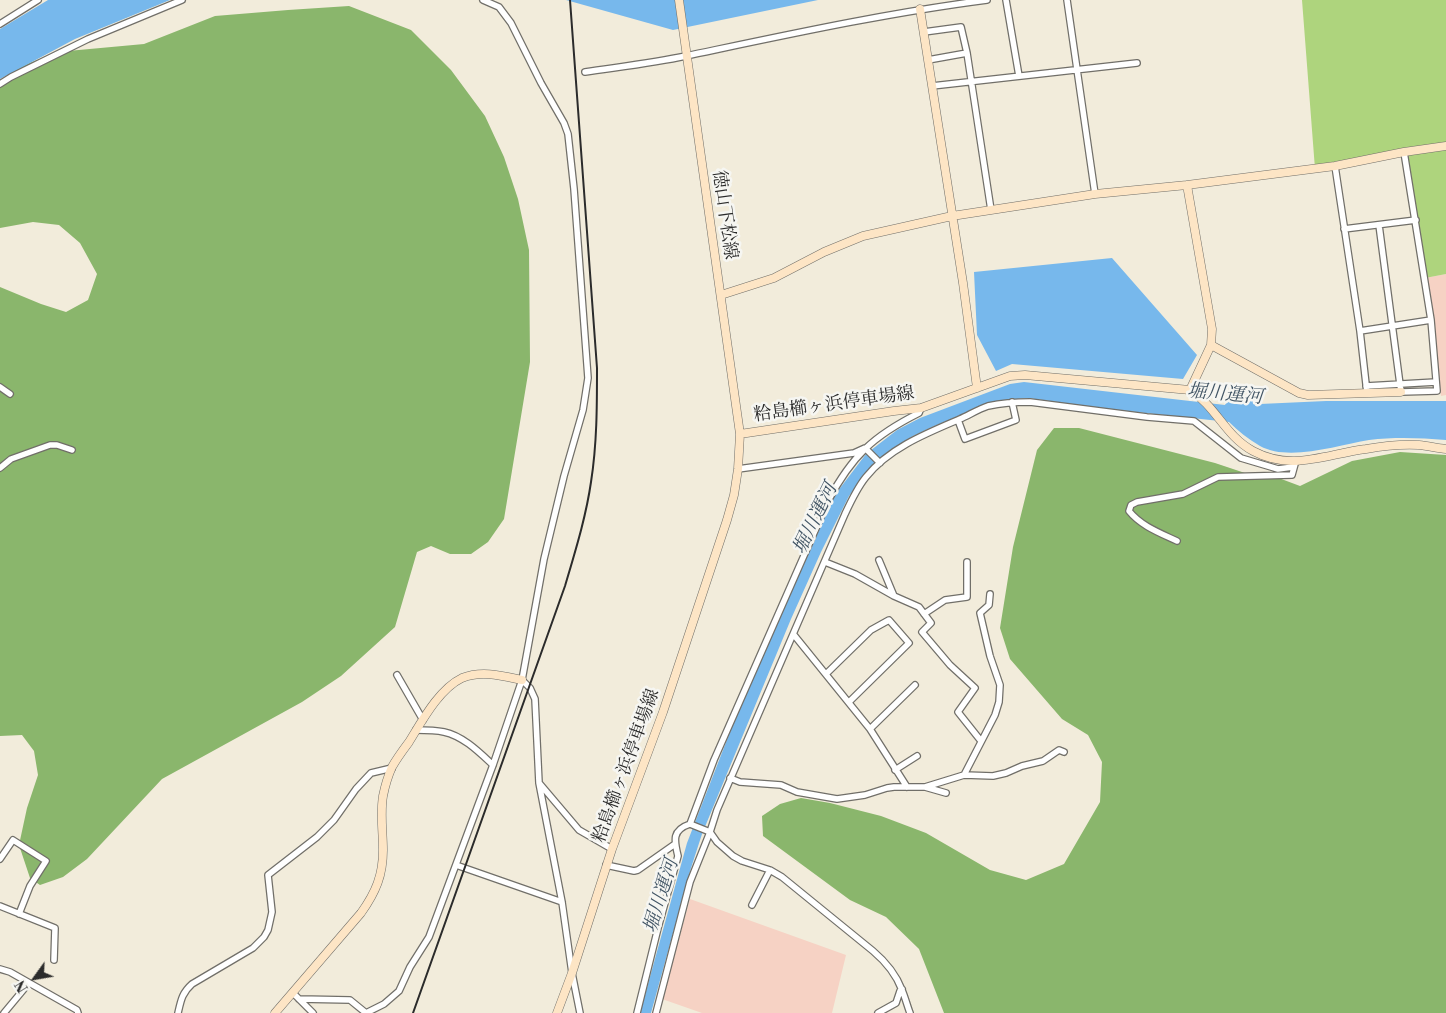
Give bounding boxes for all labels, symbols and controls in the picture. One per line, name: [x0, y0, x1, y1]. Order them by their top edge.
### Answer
street label: 徳山下松線: [707, 169, 741, 261]
water label: 堀川運河: [1186, 380, 1264, 410]
street label: 粭島櫛ヶ浜停車場線: [752, 383, 916, 427]
water label: 堀川運河: [789, 480, 843, 558]
street label: 粭島櫛ヶ浜停車場線: [589, 686, 665, 846]
water label: 堀川運河: [640, 856, 684, 936]
north arrow: [10, 953, 60, 1003]
text: N: [12, 976, 33, 995]

